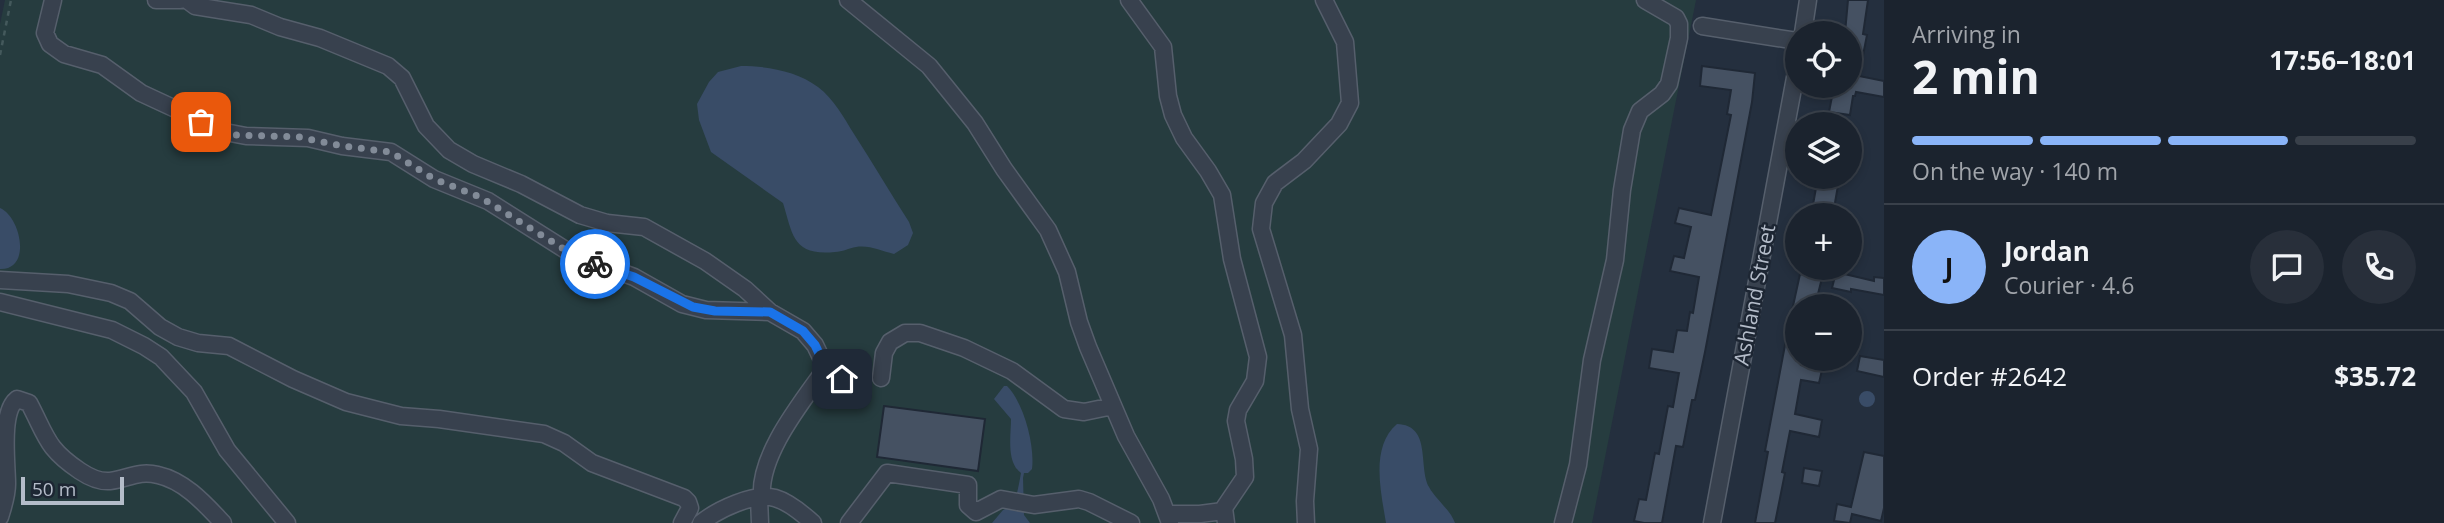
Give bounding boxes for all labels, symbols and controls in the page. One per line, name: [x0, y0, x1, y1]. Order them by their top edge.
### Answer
text: Arriving in: [1912, 18, 2021, 50]
map controls: [1785, 21, 1862, 371]
button: locate: [1785, 21, 1862, 98]
text: 17:56–18:01: [2269, 42, 2416, 78]
text: 2 min: [1912, 45, 2040, 107]
pin: [171, 92, 231, 152]
icon: bag: [182, 103, 220, 141]
button: layers: [1785, 112, 1862, 189]
text: On the way · 140 m: [1912, 155, 2118, 187]
button: +: [1785, 203, 1862, 280]
street label: Ashland Street: [1727, 222, 1781, 368]
courier: [560, 229, 630, 299]
button: chat: [2250, 230, 2324, 304]
button: phone: [2342, 230, 2416, 304]
text: Jordan: [2004, 233, 2090, 269]
icon: bike: [576, 245, 614, 283]
text: J: [1945, 249, 1953, 285]
text: Courier · 4.6: [2004, 269, 2134, 301]
button: −: [1785, 294, 1862, 371]
pin: [812, 349, 872, 409]
text: Order #2642: [1912, 358, 2067, 394]
text: $35.72: [2334, 358, 2416, 394]
icon: home: [823, 360, 861, 398]
scale bar: [21, 474, 124, 506]
text: 50 m: [32, 476, 76, 502]

